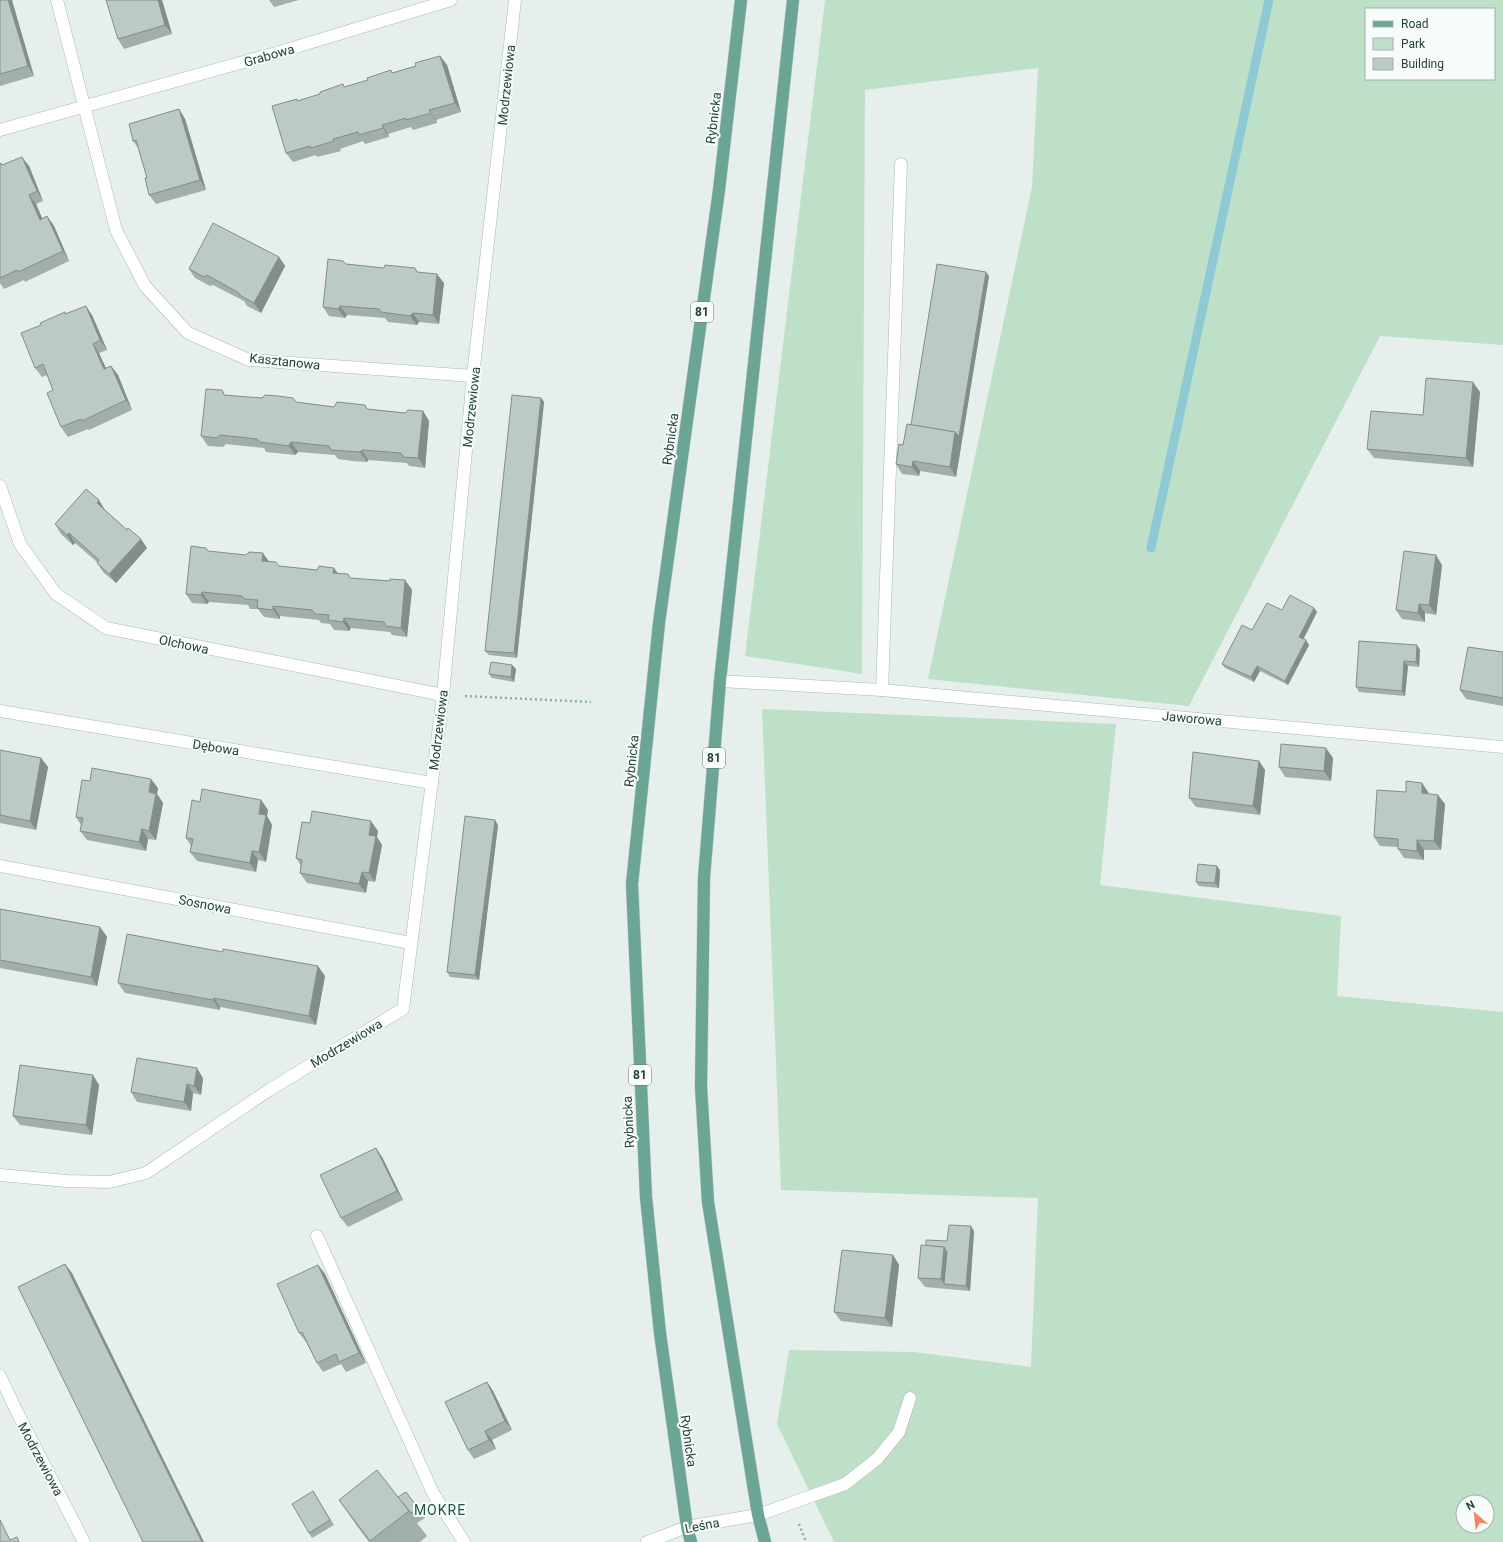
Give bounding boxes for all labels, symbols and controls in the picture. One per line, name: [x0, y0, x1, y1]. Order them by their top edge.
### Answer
legend: [1365, 8, 1495, 80]
text: Road: [1401, 17, 1429, 31]
text: Park: [1401, 37, 1426, 51]
street label: Grabowa: [242, 41, 296, 70]
street label: Modrzewiowa: [495, 44, 518, 126]
text: Building: [1401, 57, 1444, 71]
street label: Rybnicka: [703, 91, 724, 145]
road number: 81: [691, 302, 713, 322]
street label: Kasztanowa: [249, 350, 321, 373]
street label: Modrzewiowa: [460, 366, 483, 448]
street label: Rybnicka: [659, 412, 682, 466]
street label: Olchowa: [158, 632, 210, 657]
street label: Modrzewiowa: [426, 689, 451, 771]
street label: Jaworowa: [1161, 708, 1222, 729]
street label: Rybnicka: [621, 734, 642, 788]
street label: Dębowa: [192, 736, 240, 759]
road number: 81: [703, 748, 725, 768]
street label: Sosnowa: [177, 892, 232, 917]
street label: Modrzewiowa: [308, 1016, 385, 1071]
road number: 81: [629, 1065, 651, 1085]
street label: Rybnicka: [620, 1095, 637, 1148]
street label: Rybnicka: [677, 1414, 700, 1468]
street label: Modrzewiowa: [15, 1420, 66, 1498]
north arrow: [1455, 1494, 1495, 1534]
text: N: [1464, 1498, 1477, 1513]
district label: MOKRE: [414, 1502, 466, 1518]
street label: Leśna: [684, 1515, 721, 1536]

